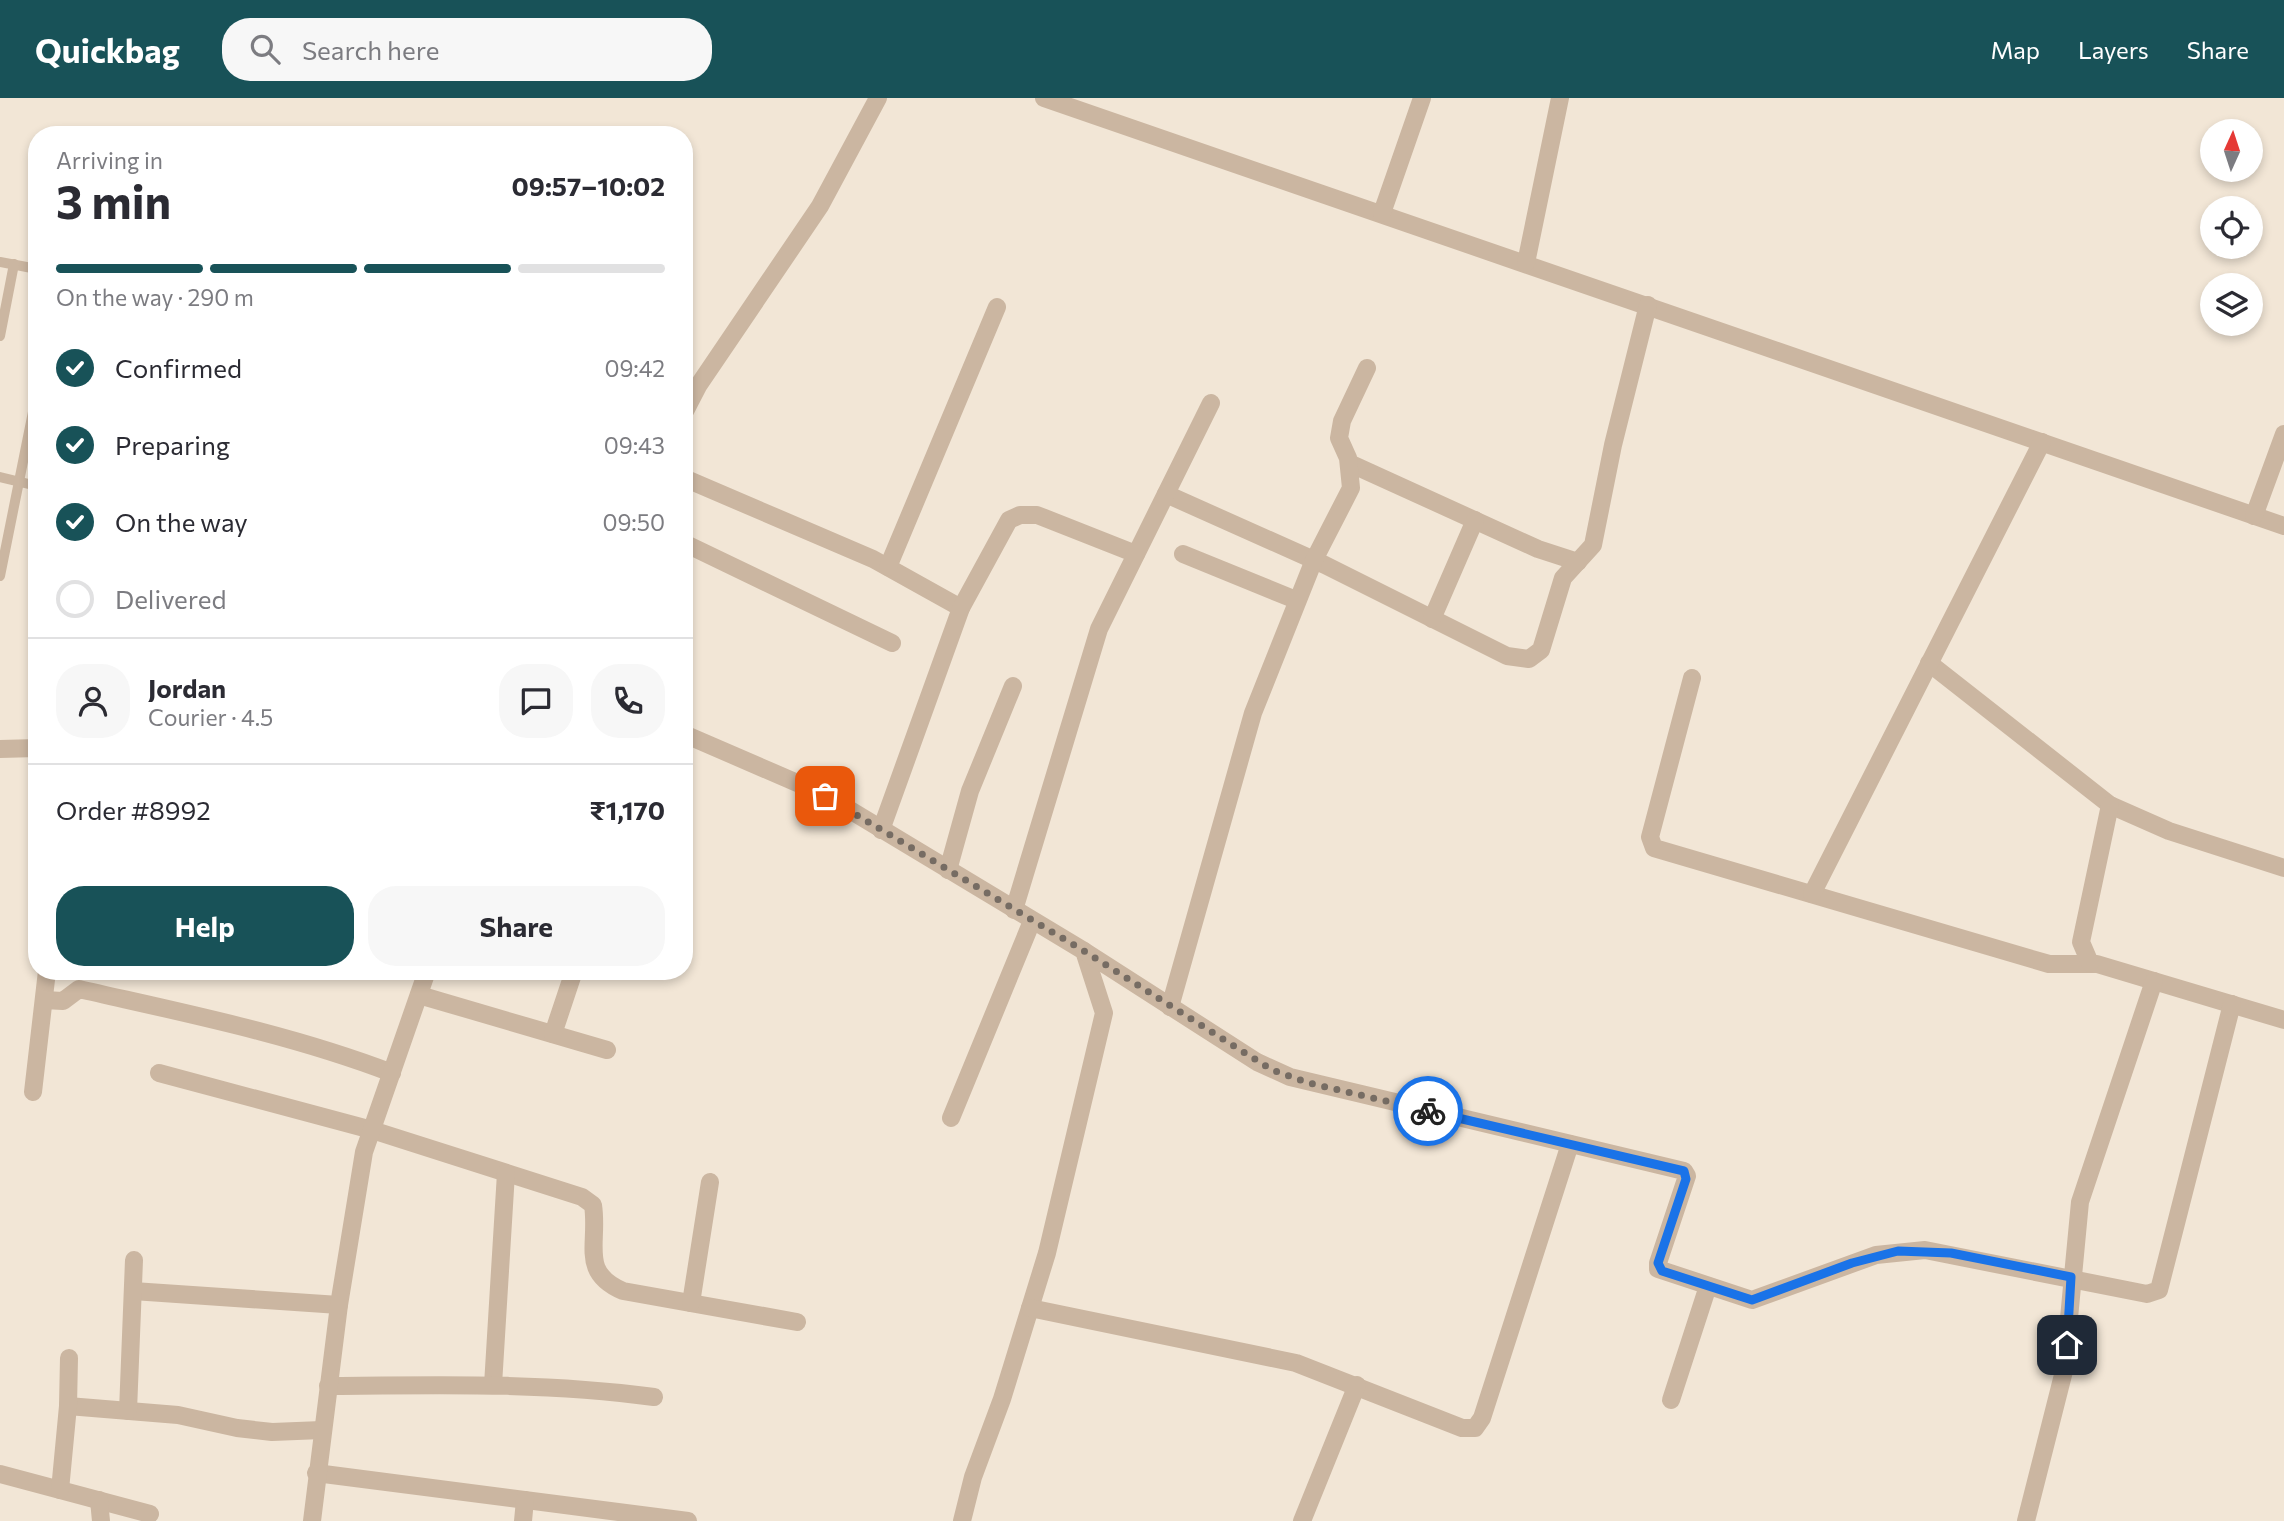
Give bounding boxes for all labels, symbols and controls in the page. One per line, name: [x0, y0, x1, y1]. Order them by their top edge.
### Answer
search box: [222, 18, 712, 81]
text: Quickbag: [35, 29, 180, 70]
icon: search: [246, 30, 284, 68]
text: Search here: [302, 34, 439, 65]
text: Map: [1991, 35, 2040, 64]
text: Layers: [2078, 35, 2149, 64]
text: Share: [2187, 35, 2249, 64]
north arrow: [2200, 119, 2263, 182]
map controls: [2200, 119, 2263, 336]
text: Arriving in: [56, 146, 163, 174]
text: 09:57–10:02: [512, 170, 665, 201]
text: 3 min: [56, 172, 171, 228]
button: locate: [2200, 196, 2263, 259]
button: layers: [2200, 273, 2263, 336]
text: On the way · 290 m: [56, 283, 254, 311]
icon: check: [56, 349, 94, 387]
text: Confirmed: [115, 352, 242, 383]
text: 09:42: [604, 354, 665, 382]
icon: check: [56, 426, 94, 464]
text: Preparing: [115, 429, 230, 460]
text: 09:43: [604, 431, 665, 459]
icon: check: [56, 503, 94, 541]
text: On the way: [115, 506, 248, 537]
text: 09:50: [602, 508, 665, 536]
text: Delivered: [115, 583, 226, 614]
button: person: [56, 664, 130, 738]
button: chat: [499, 664, 573, 738]
button: phone: [591, 664, 665, 738]
text: Jordan: [148, 672, 226, 703]
text: Courier · 4.5: [148, 703, 273, 731]
pin: [795, 766, 855, 826]
icon: bag: [806, 777, 844, 815]
text: Order #8992: [56, 794, 211, 825]
text: ₹1,170: [589, 794, 665, 825]
button: Help: [56, 886, 354, 966]
button: Share: [368, 886, 665, 966]
courier: [1393, 1076, 1463, 1146]
icon: bike: [1409, 1092, 1447, 1130]
pin: [2037, 1315, 2097, 1375]
icon: home: [2048, 1326, 2086, 1364]

